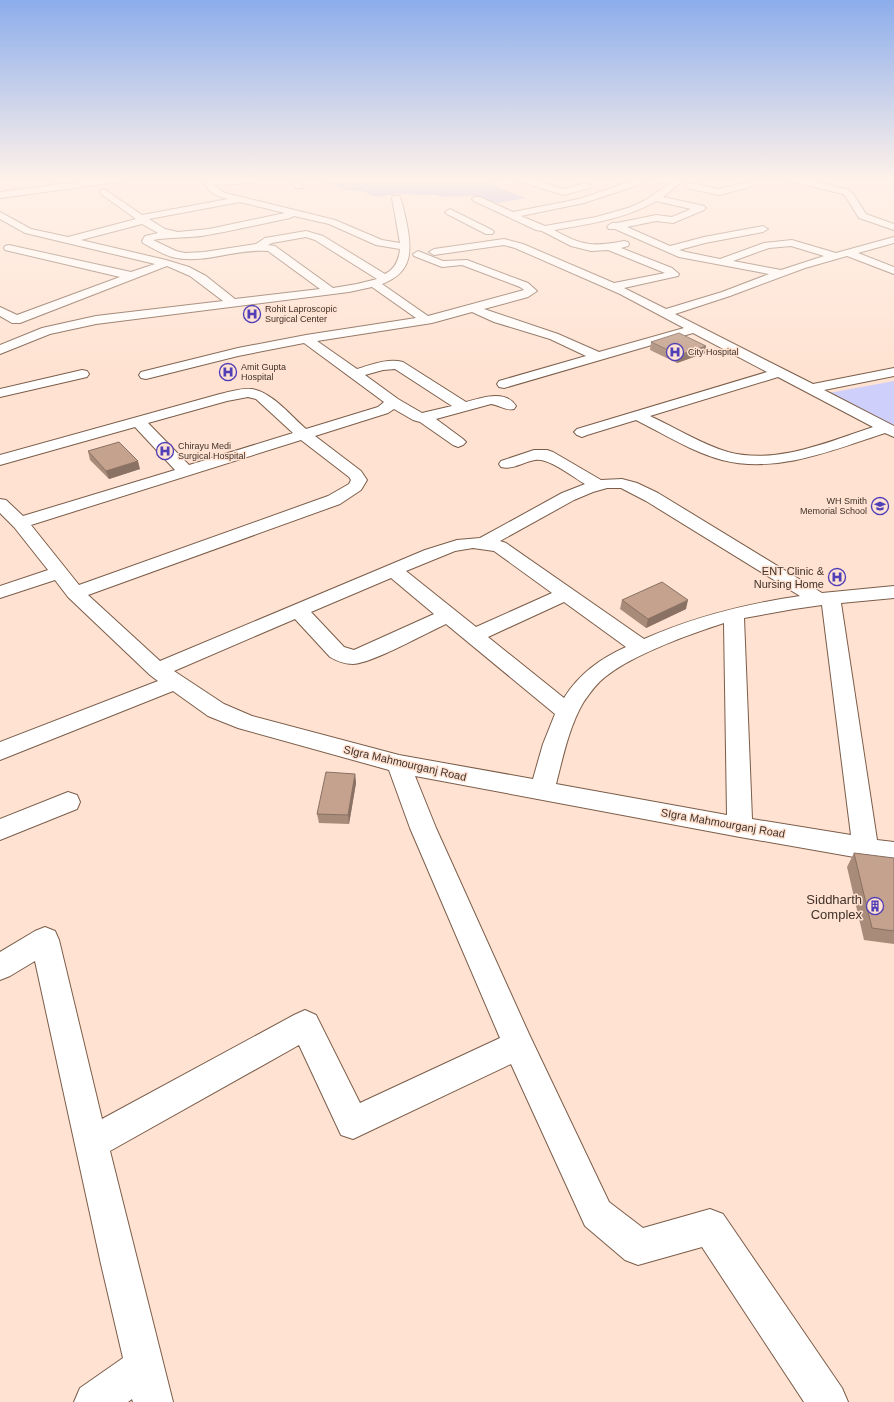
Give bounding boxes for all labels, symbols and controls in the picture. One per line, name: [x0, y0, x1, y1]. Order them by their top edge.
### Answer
hospital icon: Rohit Laproscopic Surgical Center: [242, 304, 262, 324]
place label: Rohit Laproscopic Surgical Center: [265, 304, 338, 324]
hospital icon: City Hospital: [665, 342, 685, 362]
place label: City Hospital: [688, 347, 739, 357]
hospital icon: Amit Gupta Hospital: [218, 362, 238, 382]
place label: Amit Gupta Hospital: [241, 362, 286, 382]
hospital icon: Chirayu Medi Surgical Hospital: [155, 441, 175, 461]
place label: Chirayu Medi Surgical Hospital: [178, 441, 246, 461]
place label: WH Smith Memorial School: [800, 496, 867, 516]
school or university icon: WH Smith Memorial School: [870, 496, 890, 516]
place label: ENT Clinic & Nursing Home: [754, 565, 825, 590]
hospital icon: ENT Clinic & Nursing Home: [827, 567, 847, 587]
street label: SIgra Mahmourganj Road: [342, 743, 468, 783]
street label: SIgra Mahmourganj Road: [660, 806, 786, 840]
place label: Siddharth Complex: [806, 892, 862, 922]
building icon: Siddharth Complex: [865, 896, 885, 916]

